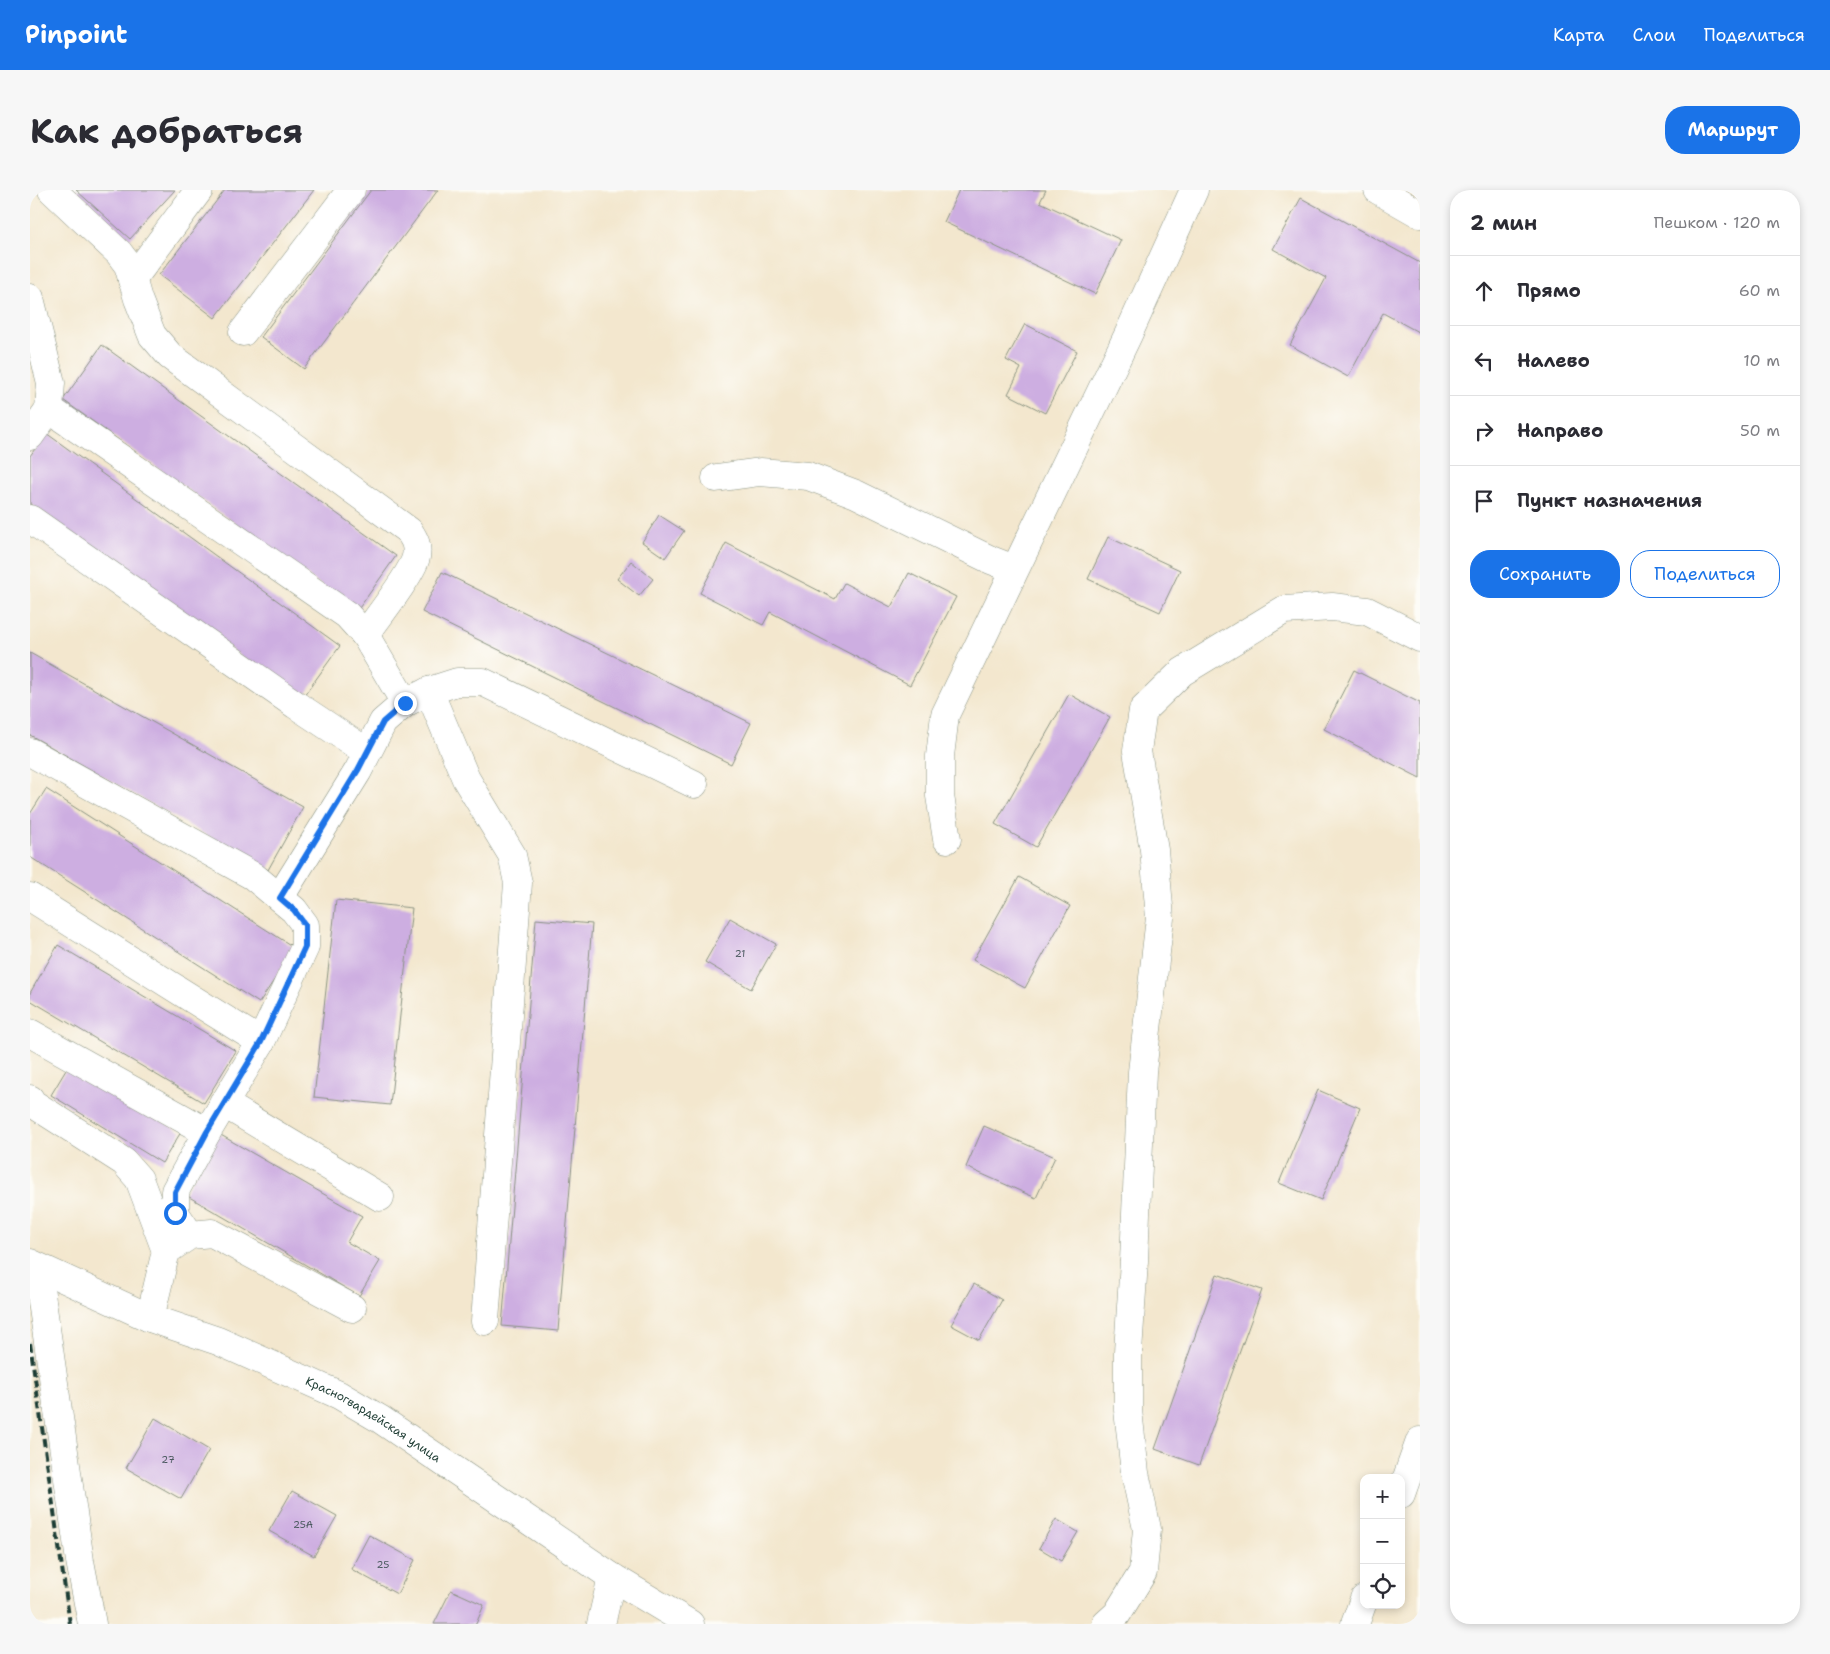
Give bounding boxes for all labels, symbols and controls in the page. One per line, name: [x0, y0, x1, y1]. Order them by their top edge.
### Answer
text: Pinpoint: [25, 19, 127, 51]
text: Карта: [1553, 23, 1604, 47]
text: Слои: [1632, 23, 1676, 47]
text: Поделиться: [1704, 23, 1805, 47]
button: Маршрут: [1665, 106, 1800, 154]
text: Как добраться: [30, 107, 303, 154]
text: 2 мин: [1470, 209, 1537, 237]
text: Пешком · 120 m: [1654, 212, 1780, 233]
icon: ahead: [1470, 277, 1498, 305]
text: Прямо: [1517, 278, 1581, 303]
text: 60 m: [1739, 280, 1780, 301]
icon: left: [1470, 347, 1498, 375]
text: Налево: [1517, 348, 1590, 373]
text: 10 m: [1743, 350, 1780, 371]
icon: right: [1470, 417, 1498, 445]
text: Направо: [1517, 418, 1603, 443]
text: 50 m: [1740, 420, 1780, 441]
icon: arrive: [1470, 487, 1498, 515]
text: Пункт назначения: [1517, 488, 1702, 513]
button: Сохранить: [1470, 550, 1620, 598]
button: Поделиться: [1630, 550, 1780, 598]
route end: [394, 692, 417, 715]
house number: 21: [735, 947, 745, 960]
route start: [164, 1202, 187, 1225]
street label: Красногвардейская улица: [303, 1373, 444, 1466]
house number: 27: [161, 1453, 175, 1466]
map controls: [1360, 1474, 1405, 1609]
button: +: [1360, 1474, 1405, 1519]
house number: 25А: [293, 1518, 313, 1531]
button: −: [1360, 1519, 1405, 1564]
house number: 25: [377, 1558, 389, 1571]
button: locate: [1360, 1564, 1405, 1609]

